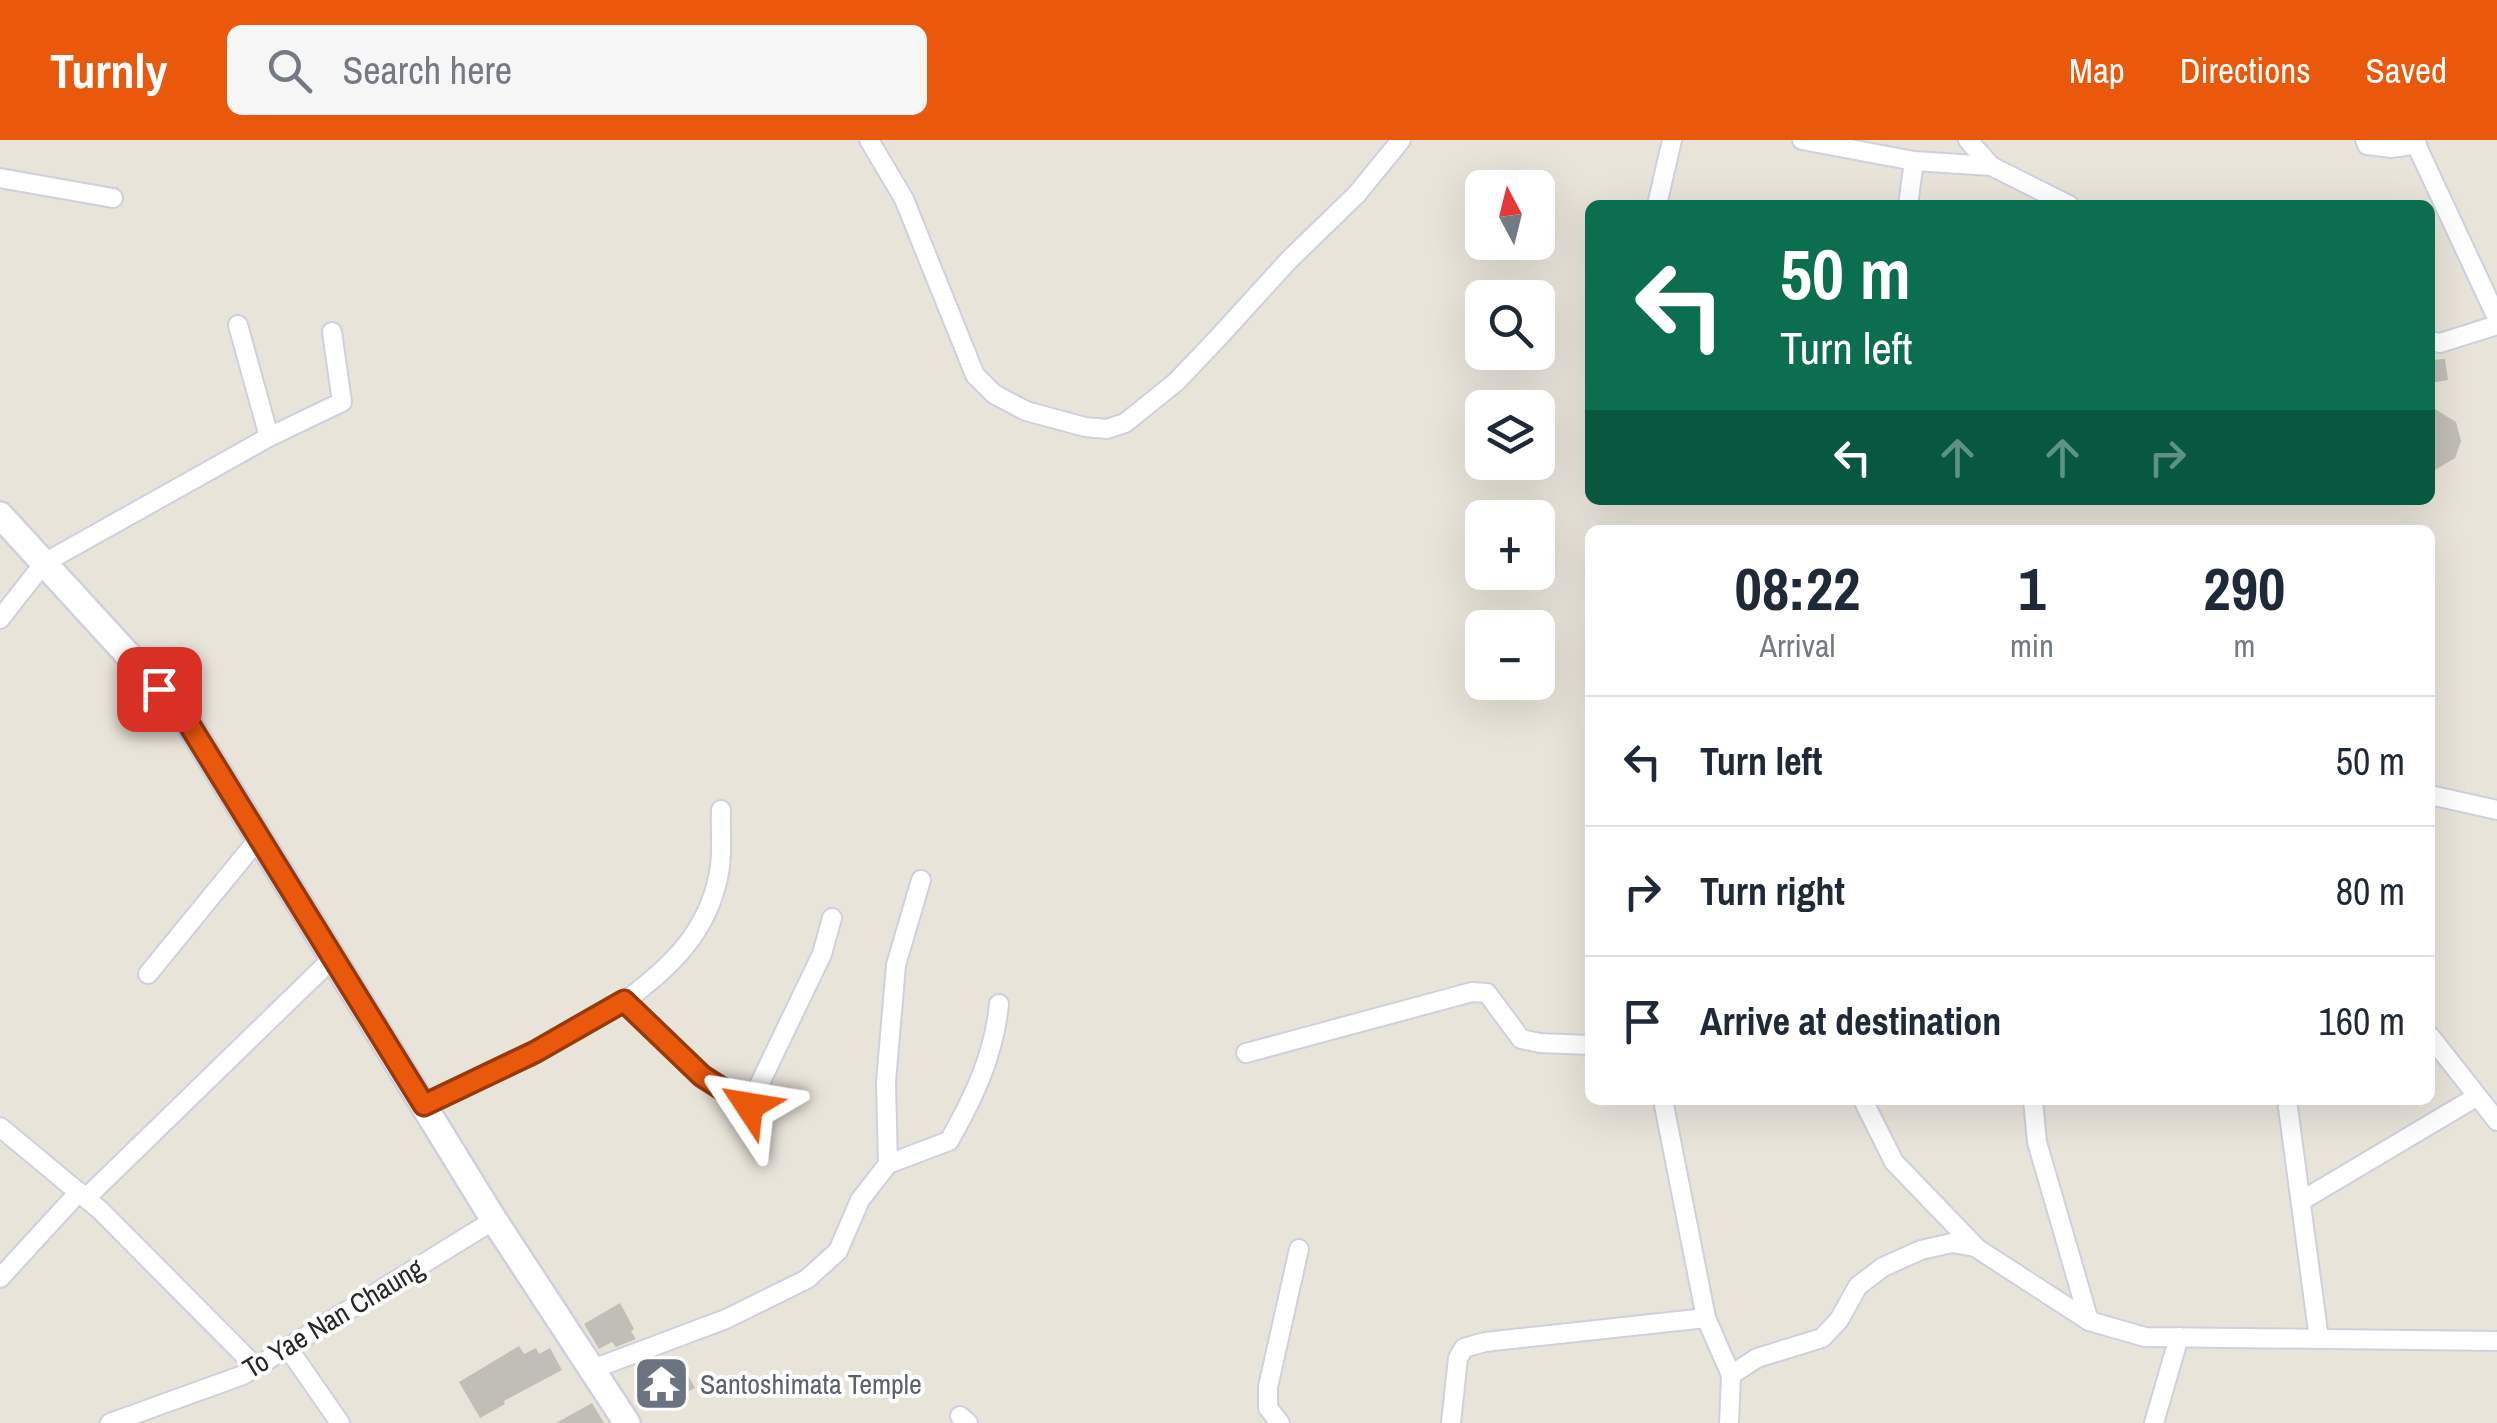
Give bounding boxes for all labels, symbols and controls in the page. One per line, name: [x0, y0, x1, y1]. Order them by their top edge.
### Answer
search box: [227, 25, 927, 115]
text: Turnly: [50, 38, 167, 103]
icon: search: [262, 43, 317, 98]
text: Search here: [342, 45, 512, 96]
text: Map: [2069, 47, 2125, 94]
text: Directions: [2180, 47, 2311, 94]
text: Saved: [2366, 47, 2447, 94]
north arrow: [1465, 170, 1555, 260]
map controls: [1465, 170, 1555, 700]
text: 50 m: [1780, 227, 1911, 321]
icon: left: [1615, 240, 1745, 370]
button: search: [1465, 280, 1555, 370]
text: Turn left: [1780, 317, 1912, 378]
button: layers: [1465, 390, 1555, 480]
icon: left: [1825, 430, 1880, 485]
icon: ahead: [1930, 430, 1985, 485]
icon: ahead: [2035, 430, 2090, 485]
icon: right: [2140, 430, 2195, 485]
button: +: [1465, 500, 1555, 590]
text: 08:22: [1735, 548, 1860, 629]
text: 1: [2018, 548, 2046, 629]
text: 290: [2203, 548, 2285, 629]
button: −: [1465, 610, 1555, 700]
text: Arrival: [1760, 624, 1835, 667]
text: min: [2010, 624, 2054, 667]
text: m: [2233, 624, 2255, 667]
pin: [117, 647, 202, 732]
icon: arrive: [132, 662, 187, 717]
icon: left: [1615, 734, 1670, 789]
text: Turn left: [1700, 736, 1822, 787]
text: 50 m: [2336, 736, 2405, 787]
icon: right: [1615, 864, 1670, 919]
text: Turn right: [1700, 866, 1845, 917]
text: 80 m: [2336, 866, 2405, 917]
icon: arrive: [1615, 994, 1670, 1049]
text: Arrive at destination: [1700, 996, 2001, 1047]
text: 160 m: [2318, 996, 2405, 1047]
position arrow: [697, 1054, 801, 1158]
street label: To Yae Nan Chaung: [235, 1249, 431, 1387]
temple icon: Santoshimata Temple: [631, 1354, 691, 1414]
place label: Santoshimata Temple: [700, 1365, 922, 1403]

